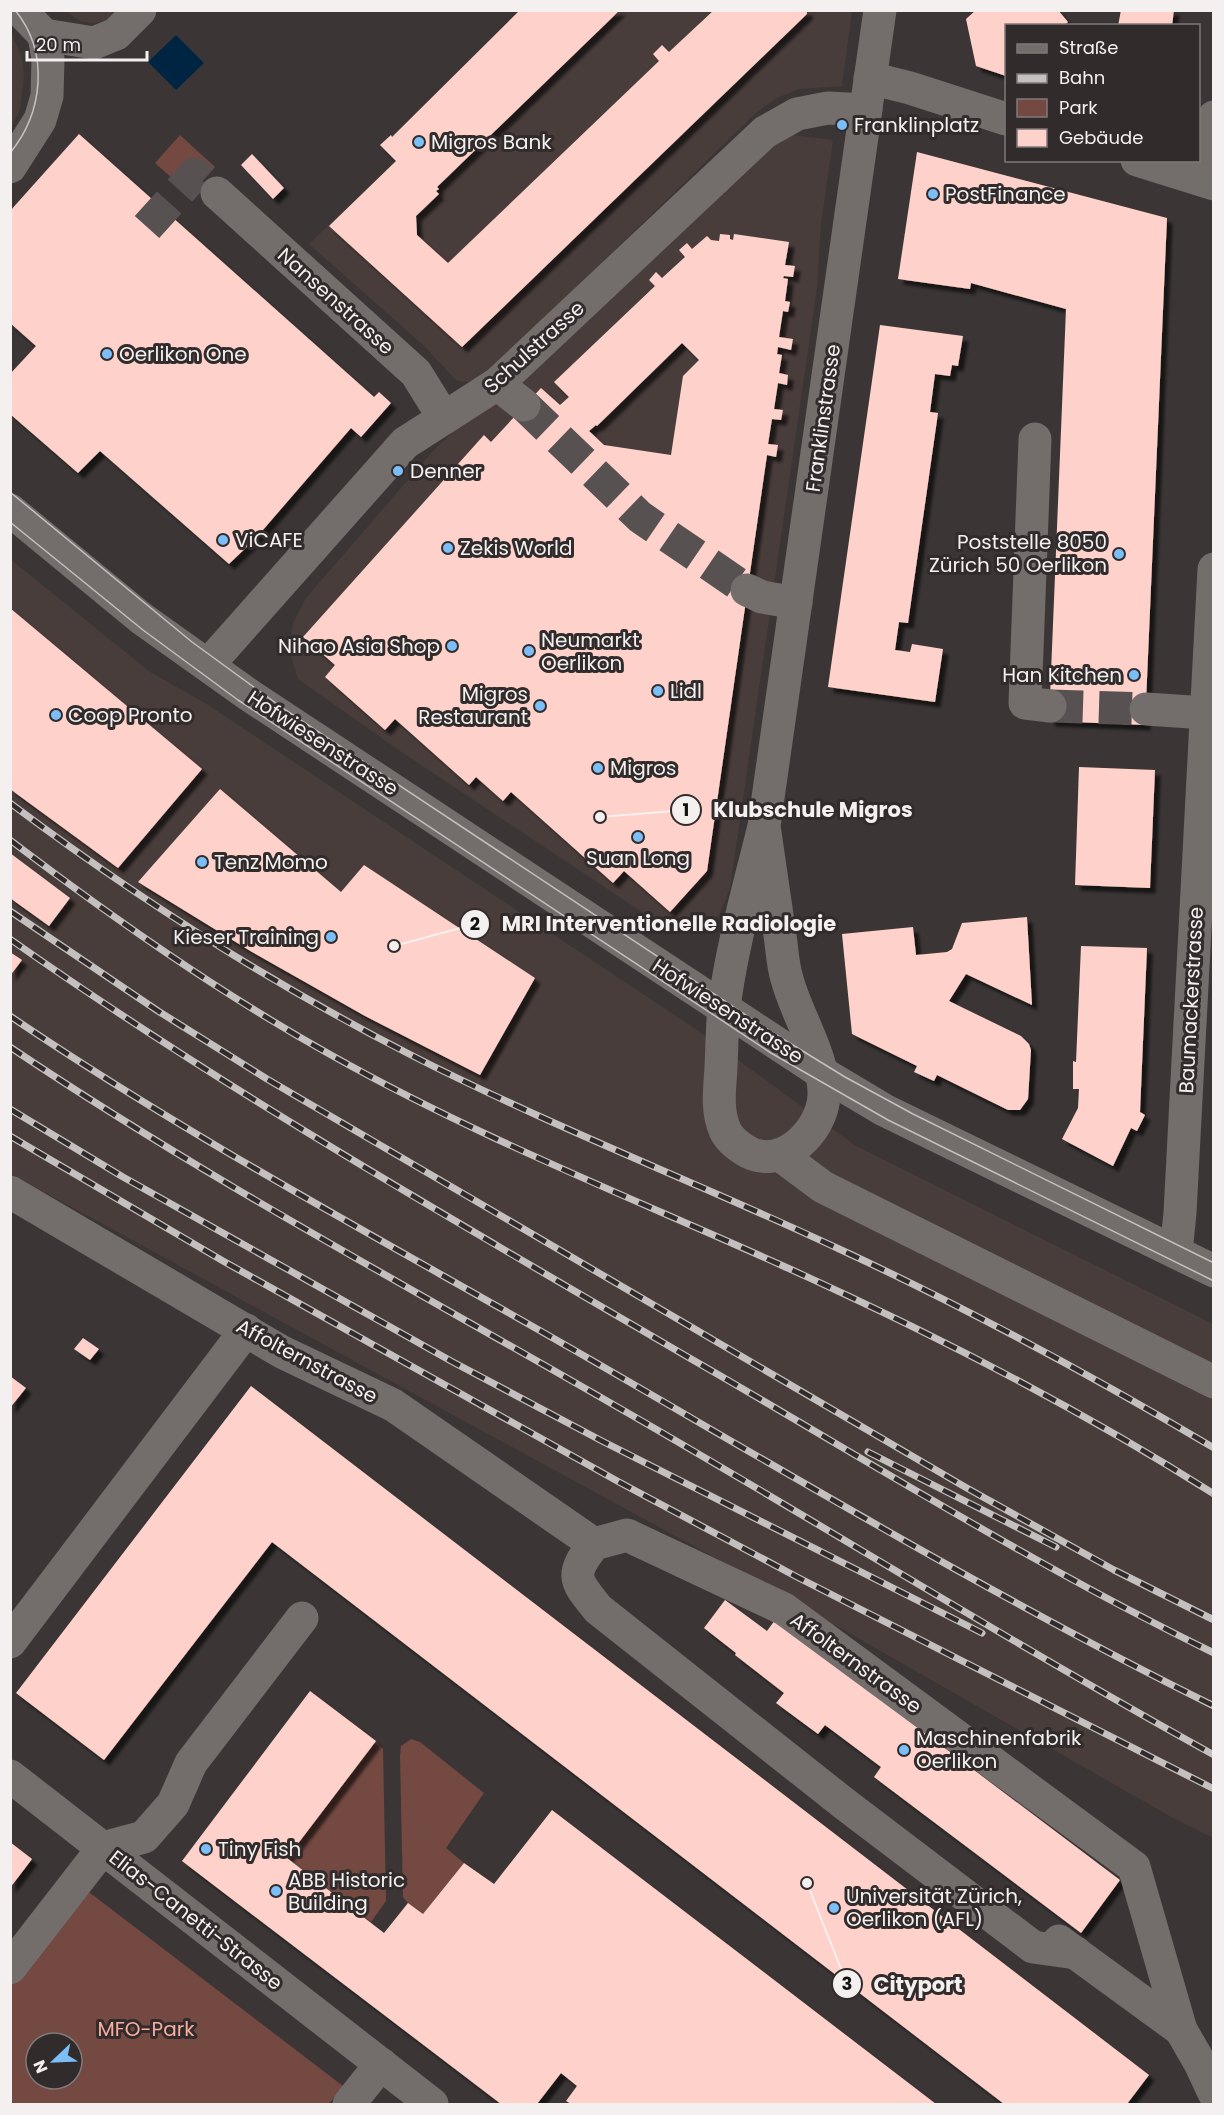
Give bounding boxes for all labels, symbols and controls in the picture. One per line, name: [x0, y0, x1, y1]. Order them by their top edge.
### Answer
scale bar: [27, 24, 147, 62]
legend: [1005, 24, 1200, 162]
text: 20 m: [36, 32, 81, 57]
text: Straße: [1059, 35, 1118, 60]
text: Bahn: [1059, 65, 1105, 90]
text: Park: [1059, 95, 1098, 120]
place label: Franklinplatz: [854, 111, 979, 139]
marker: Franklinplatz: [835, 118, 849, 132]
text: Gebäude: [1059, 125, 1143, 150]
place label: Migros Bank: [431, 128, 552, 156]
marker: Migros Bank: [412, 135, 426, 149]
place label: PostFinance: [945, 180, 1066, 208]
marker: PostFinance: [926, 187, 940, 201]
street label: Nansenstrasse: [272, 241, 400, 361]
street label: Schulstrasse: [478, 294, 590, 400]
place label: Oerlikon One: [119, 340, 247, 368]
street label: Franklinstrasse: [799, 342, 847, 494]
marker: Oerlikon One: [100, 347, 114, 361]
place label: Denner: [410, 457, 482, 485]
marker: Denner: [391, 464, 405, 478]
place label: ViCAFE: [235, 526, 303, 554]
place label: Poststelle 8050 Zürich 50 Oerlikon: [929, 528, 1107, 579]
marker: ViCAFE: [216, 533, 230, 547]
place label: Zekis World: [460, 534, 572, 562]
marker: Zekis World: [441, 541, 455, 555]
marker: Poststelle 8050 Zürich 50 Oerlikon: [1112, 547, 1126, 561]
place label: Neumarkt Oerlikon: [541, 626, 639, 677]
place label: Nihao Asia Shop: [278, 632, 440, 660]
marker: Nihao Asia Shop: [445, 639, 459, 653]
marker: Neumarkt Oerlikon: [522, 644, 536, 658]
place label: Han Kitchen: [1002, 661, 1122, 689]
marker: Han Kitchen: [1127, 668, 1141, 682]
place label: Lidl: [670, 677, 702, 705]
place label: Migros Restaurant: [418, 680, 528, 731]
street label: Hofwiesenstrasse: [242, 684, 404, 802]
marker: Lidl: [651, 684, 665, 698]
marker: Migros Restaurant: [533, 699, 547, 713]
place label: Coop Pronto: [68, 701, 193, 729]
marker: Coop Pronto: [49, 708, 63, 722]
place label: Migros: [610, 754, 676, 782]
marker: Migros: [591, 761, 605, 775]
callout: Klubschule Migros: [671, 790, 925, 829]
text: Klubschule Migros: [713, 795, 913, 824]
text: 1: [683, 797, 689, 822]
marker: Suan Long: [631, 830, 645, 844]
place label: Suan Long: [586, 844, 690, 872]
place label: Tenz Momo: [214, 848, 328, 876]
marker: Tenz Momo: [195, 855, 209, 869]
callout: MRI Interventionelle Radiologie: [460, 904, 848, 943]
street label: Baumackerstrasse: [1172, 906, 1210, 1094]
text: MRI Interventionelle Radiologie: [502, 909, 836, 938]
text: 2: [470, 911, 480, 936]
place label: Kieser Training: [173, 923, 319, 951]
marker: Kieser Training: [324, 930, 338, 944]
street label: Hofwiesenstrasse: [647, 952, 809, 1070]
street label: Affolternstrasse: [231, 1312, 383, 1410]
street label: Affolternstrasse: [785, 1606, 927, 1720]
place label: Maschinenfabrik Oerlikon: [916, 1724, 1082, 1775]
marker: Maschinenfabrik Oerlikon: [897, 1743, 911, 1757]
place label: Tiny Fish: [218, 1835, 301, 1863]
marker: Tiny Fish: [199, 1842, 213, 1856]
street label: Elias-Canetti-Strasse: [103, 1843, 289, 1997]
place label: ABB Historic Building: [288, 1866, 405, 1917]
place label: Universität Zürich, Oerlikon (AFL): [846, 1882, 1022, 1933]
marker: ABB Historic Building: [269, 1884, 283, 1898]
marker: Universität Zürich, Oerlikon (AFL): [827, 1901, 841, 1915]
callout: Cityport: [832, 1965, 975, 2004]
text: Cityport: [873, 1970, 963, 1999]
text: 3: [842, 1971, 852, 1996]
park label: MFO-Park: [98, 2015, 195, 2043]
north arrow: [24, 2031, 84, 2091]
text: N: [28, 2057, 54, 2077]

